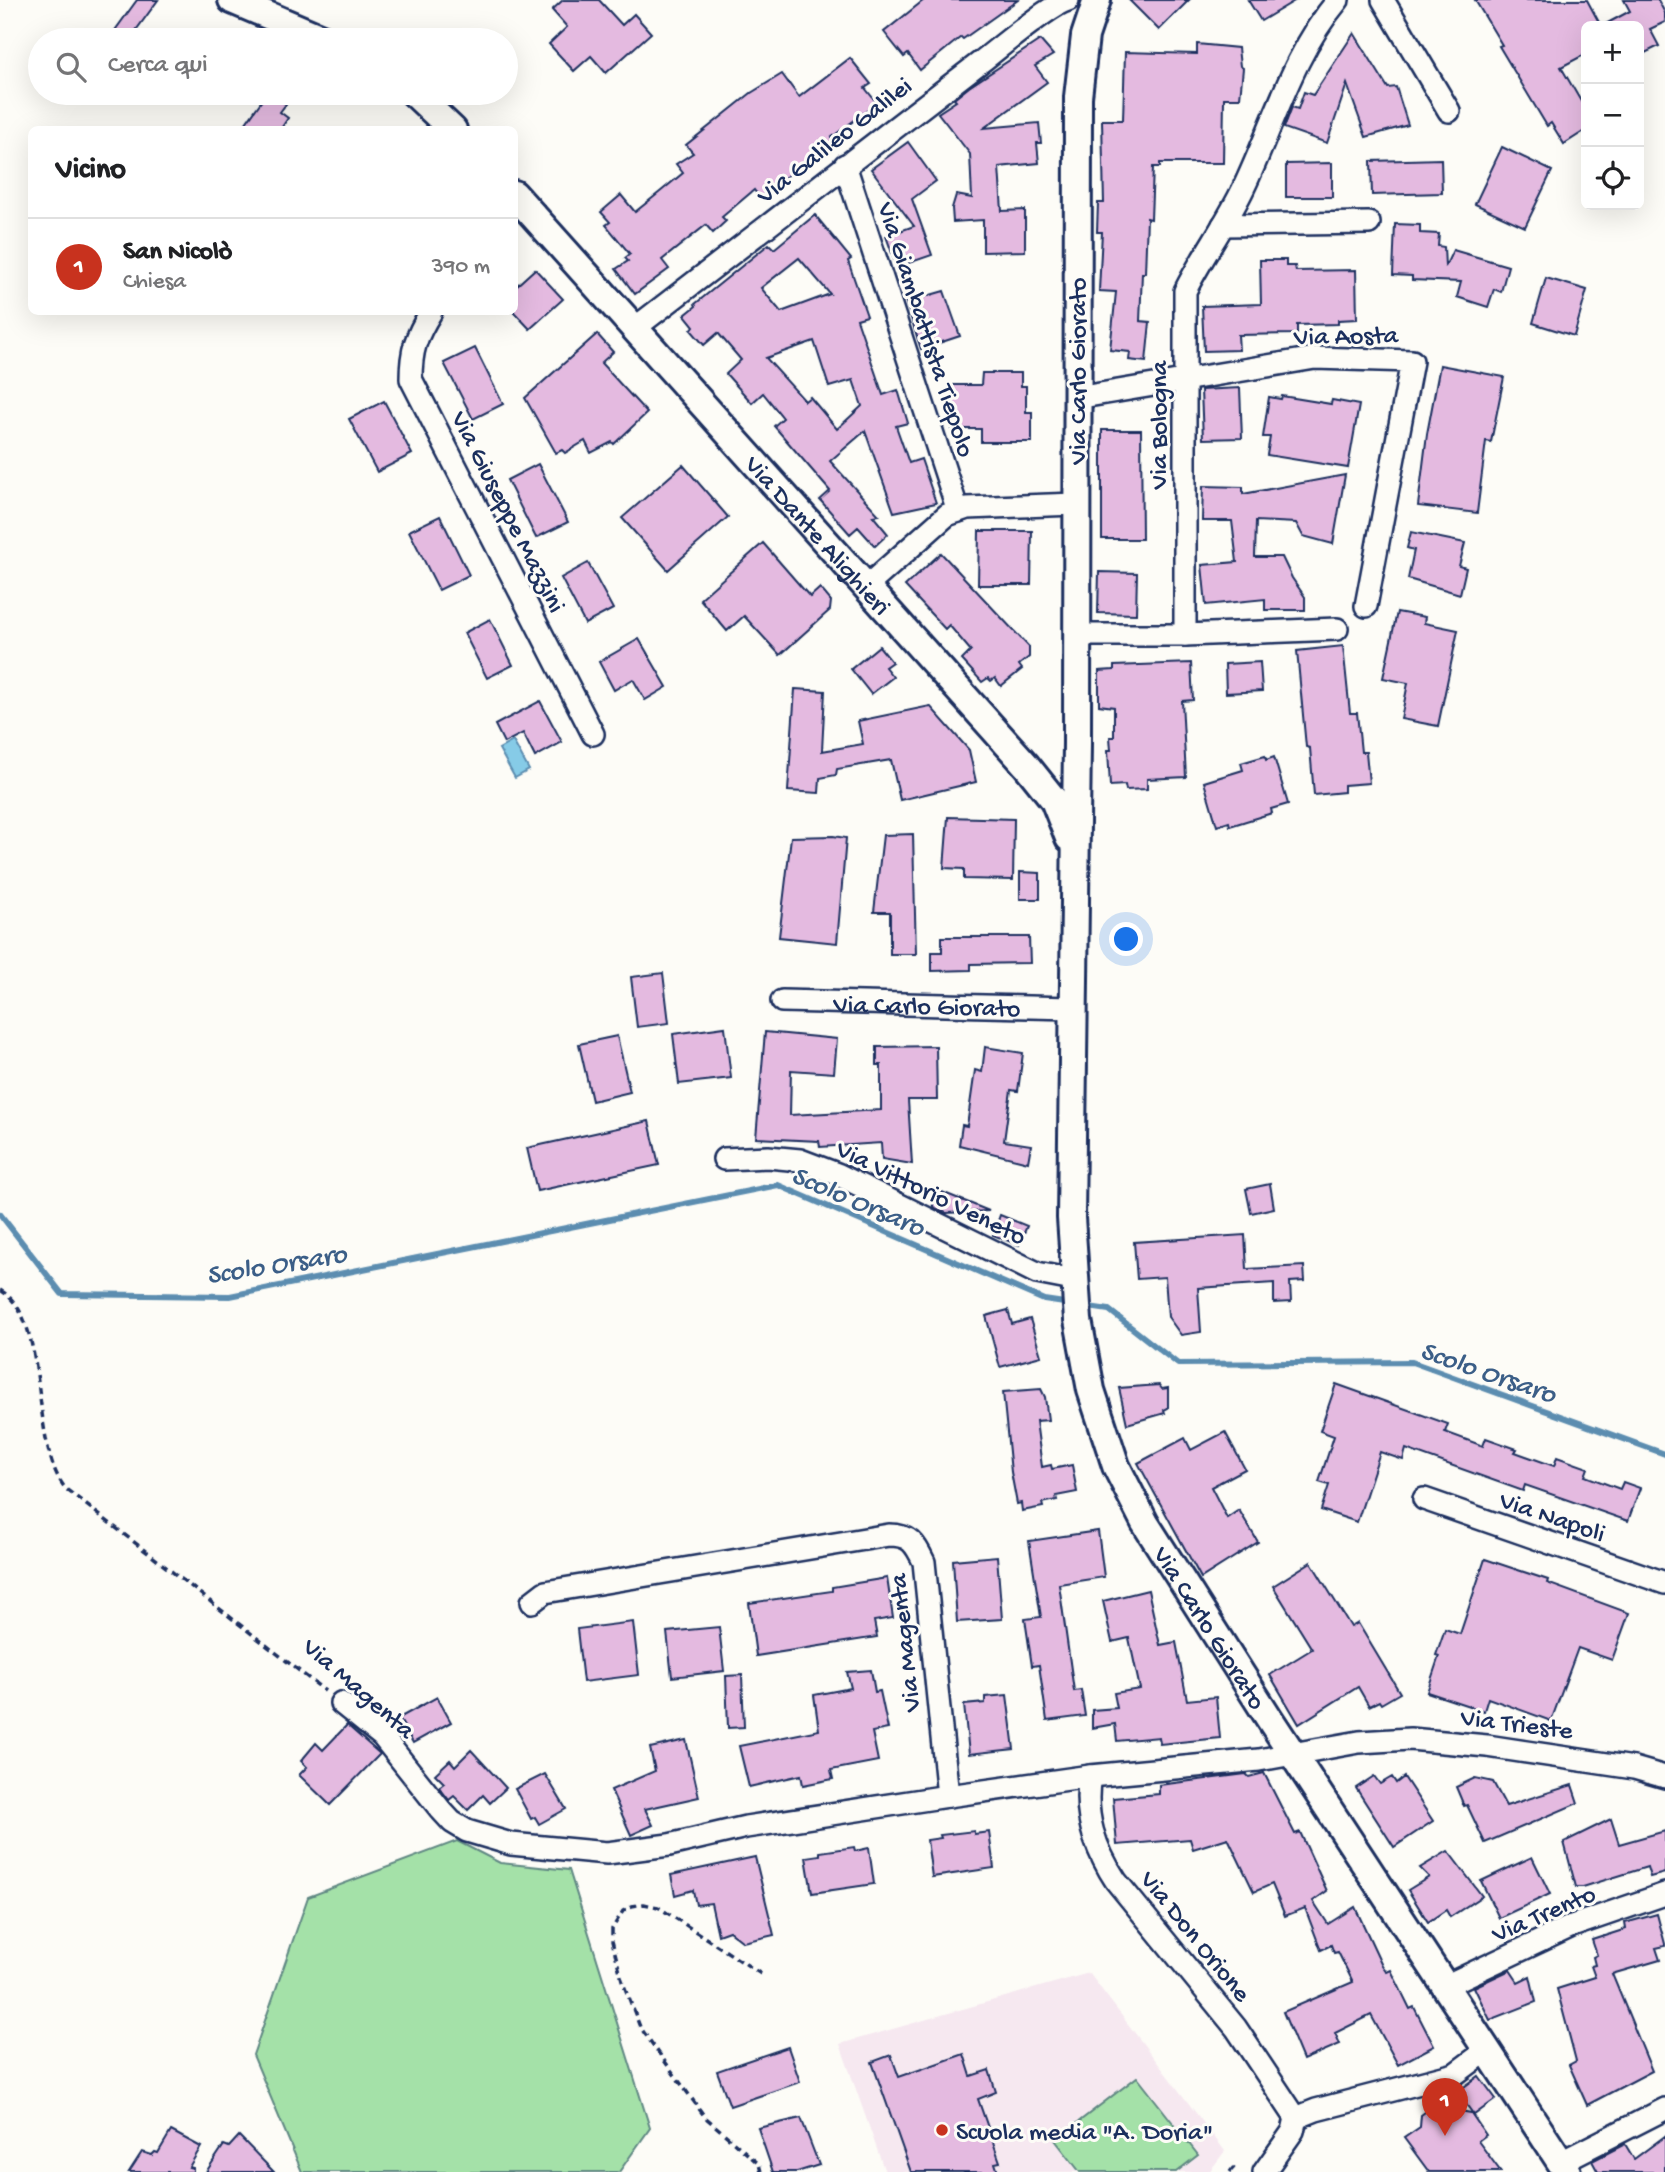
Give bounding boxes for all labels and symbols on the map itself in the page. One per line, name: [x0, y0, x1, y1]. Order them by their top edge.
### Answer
street label: Via Galileo Galilei: [751, 72, 920, 213]
street label: Via Giambattista Tiepolo: [868, 198, 980, 462]
street label: Via Carlo Giorato: [1065, 277, 1096, 466]
street label: Via Aosta: [1293, 322, 1400, 355]
street label: Via Bologna: [1146, 359, 1177, 490]
street label: Via Giuseppe Mazzini: [441, 406, 570, 619]
street label: Via Dante Alighieri: [735, 450, 895, 624]
your location: [1109, 922, 1143, 956]
street label: Via Carlo Giorato: [832, 991, 1021, 1027]
street label: Via Vittorio Veneto: [829, 1135, 1030, 1255]
water label: Scolo Orsaro: [786, 1160, 930, 1247]
water label: Scolo Orsaro: [204, 1239, 351, 1294]
water label: Scolo Orsaro: [1415, 1336, 1561, 1413]
street label: Via Napoli: [1494, 1486, 1608, 1552]
street label: Via Carlo Giorato: [1143, 1541, 1271, 1717]
street label: Via Magenta: [885, 1570, 930, 1714]
street label: Via Magenta: [294, 1633, 421, 1749]
street label: Via Trieste: [1458, 1704, 1575, 1749]
street label: Via Don Orione: [1131, 1865, 1256, 2010]
street label: Via Trento: [1487, 1880, 1601, 1952]
pin: 1: [1422, 2078, 1468, 2136]
place label: Scuola media "A. Doria": [956, 2119, 1213, 2150]
marker: Scuola media "A. Doria": [934, 2122, 950, 2138]

